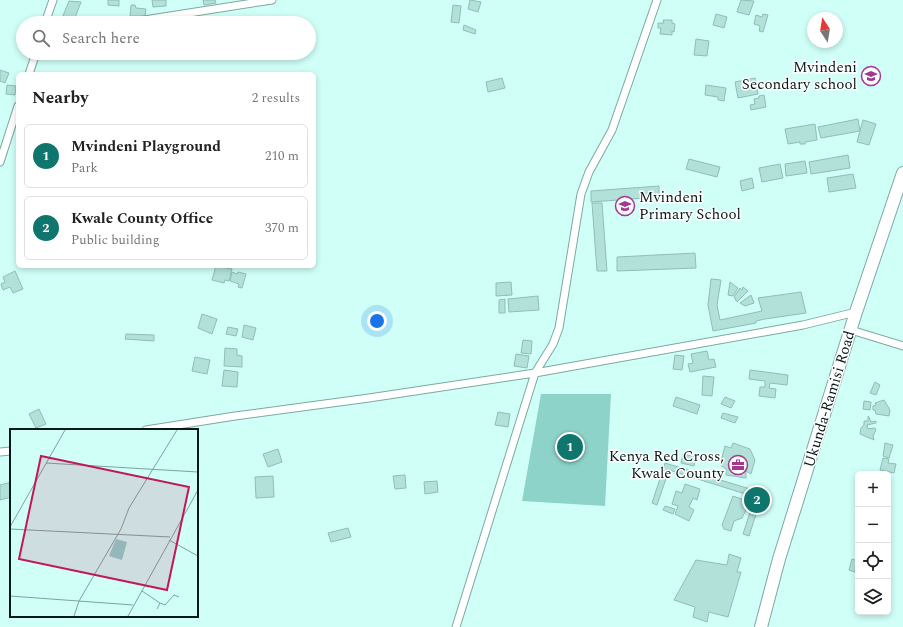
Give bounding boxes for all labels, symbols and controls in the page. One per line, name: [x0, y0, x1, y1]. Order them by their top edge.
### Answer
north arrow: [807, 12, 843, 48]
search box: [16, 16, 316, 60]
icon: search: [30, 27, 52, 49]
text: Search here: [62, 27, 140, 50]
place label: Mvindeni Secondary school: [742, 56, 857, 96]
school or university icon: Mvindeni Secondary school: [860, 65, 882, 87]
text: Nearby: [32, 85, 88, 111]
text: 2 results: [252, 88, 300, 108]
text: Mvindeni Playground: [71, 135, 221, 158]
text: 1: [42, 146, 50, 166]
text: 210 m: [265, 146, 299, 166]
text: Park: [71, 158, 98, 178]
place label: Mvindeni Primary School: [639, 186, 741, 226]
school or university icon: Mvindeni Primary School: [614, 195, 636, 217]
text: Kwale County Office: [71, 207, 213, 230]
text: 2: [42, 218, 50, 238]
text: 370 m: [265, 218, 299, 238]
text: Public building: [71, 230, 160, 250]
your location: [367, 311, 387, 331]
street label: Ukunda-Ramisi Road: [798, 328, 861, 470]
inset map: [10, 429, 198, 617]
pin: 1: [557, 432, 583, 462]
place label: Kenya Red Cross, Kwale County: [609, 445, 725, 485]
office icon: Kenya Red Cross, Kwale County: [727, 454, 749, 476]
map controls: [855, 471, 891, 615]
button: +: [855, 471, 891, 507]
pin: 2: [744, 485, 770, 515]
button: −: [855, 507, 891, 543]
button: locate: [855, 543, 891, 579]
button: layers: [855, 579, 891, 615]

